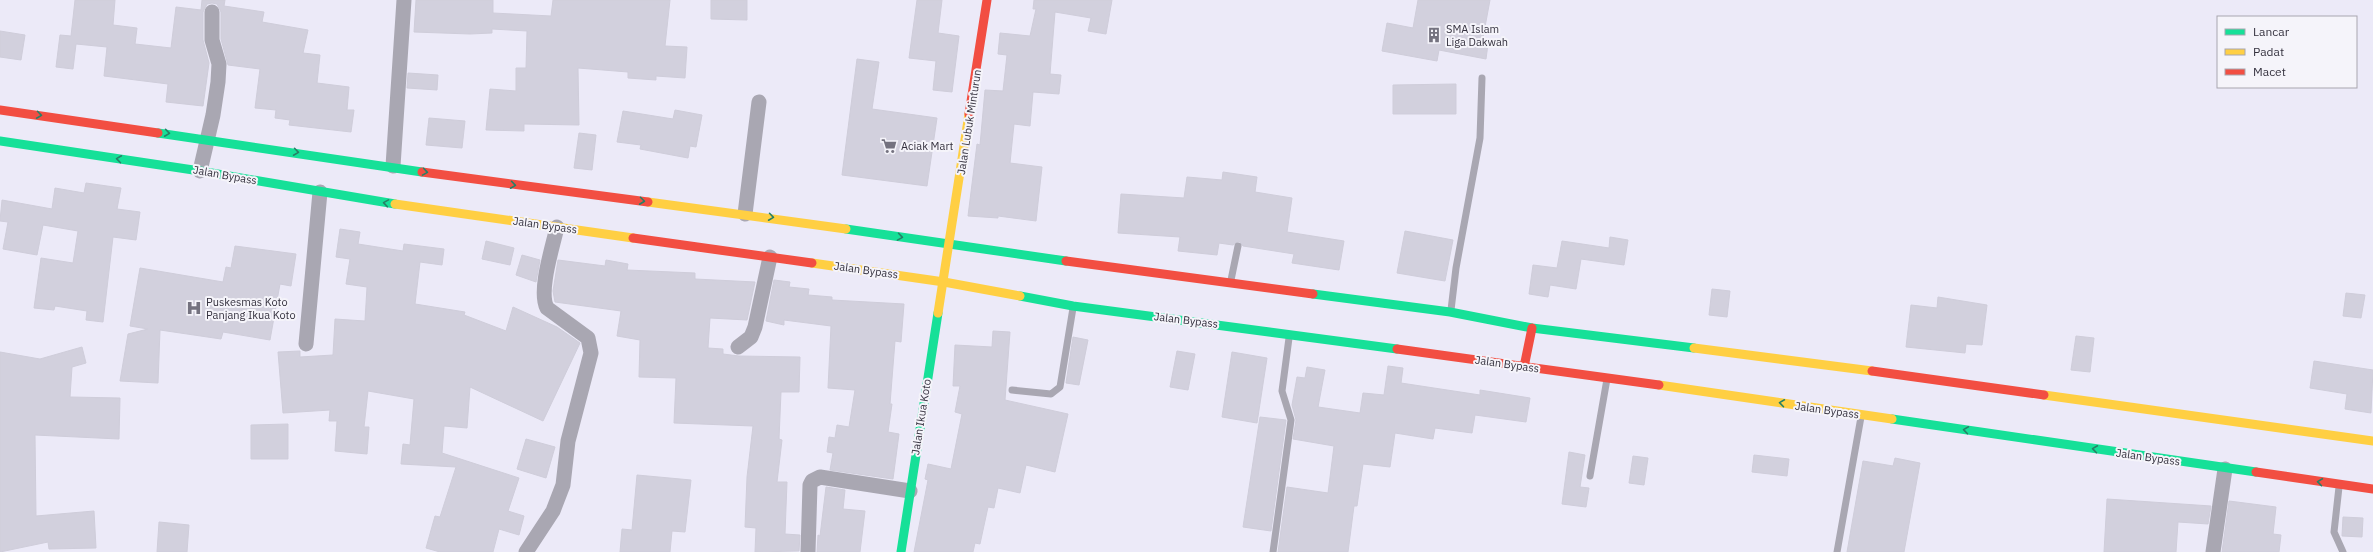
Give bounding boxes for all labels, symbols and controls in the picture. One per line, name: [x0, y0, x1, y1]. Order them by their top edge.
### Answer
legend: [2217, 16, 2357, 88]
place label: SMA Islam Liga Dakwah: [1446, 22, 1508, 49]
text: Lancar: [2253, 24, 2290, 39]
building icon: SMA Islam Liga Dakwah: [1425, 26, 1443, 44]
text: Padat: [2253, 44, 2284, 59]
text: Macet: [2253, 64, 2286, 79]
street label: Jalan Lubuk Minturun: [954, 68, 984, 176]
one-way arrow: [36, 110, 42, 119]
one-way arrow: [164, 128, 170, 137]
supermarket icon: Aciak Mart: [880, 137, 898, 155]
place label: Aciak Mart: [901, 139, 953, 153]
one-way arrow: [293, 147, 299, 156]
one-way arrow: [116, 155, 122, 164]
street label: Jalan Bypass: [192, 162, 258, 188]
one-way arrow: [421, 167, 428, 175]
one-way arrow: [510, 180, 516, 189]
one-way arrow: [639, 196, 645, 205]
one-way arrow: [383, 199, 389, 208]
one-way arrow: [768, 213, 774, 221]
street label: Jalan Bypass: [512, 214, 578, 236]
one-way arrow: [897, 232, 903, 241]
street label: Jalan Bypass: [833, 259, 899, 281]
place label: Puskesmas Koto Panjang Ikua Koto: [206, 295, 296, 322]
hospital icon: Puskesmas Koto Panjang Ikua Koto: [185, 299, 203, 317]
street label: Jalan Bypass: [1153, 309, 1219, 331]
street label: Jalan Bypass: [1474, 353, 1540, 375]
street label: Jalan Ikua Koto: [908, 378, 934, 456]
one-way arrow: [1779, 399, 1785, 408]
street label: Jalan Bypass: [1794, 399, 1860, 421]
one-way arrow: [1963, 426, 1969, 435]
one-way arrow: [2092, 445, 2098, 454]
street label: Jalan Bypass: [2115, 446, 2181, 468]
one-way arrow: [2317, 478, 2323, 487]

